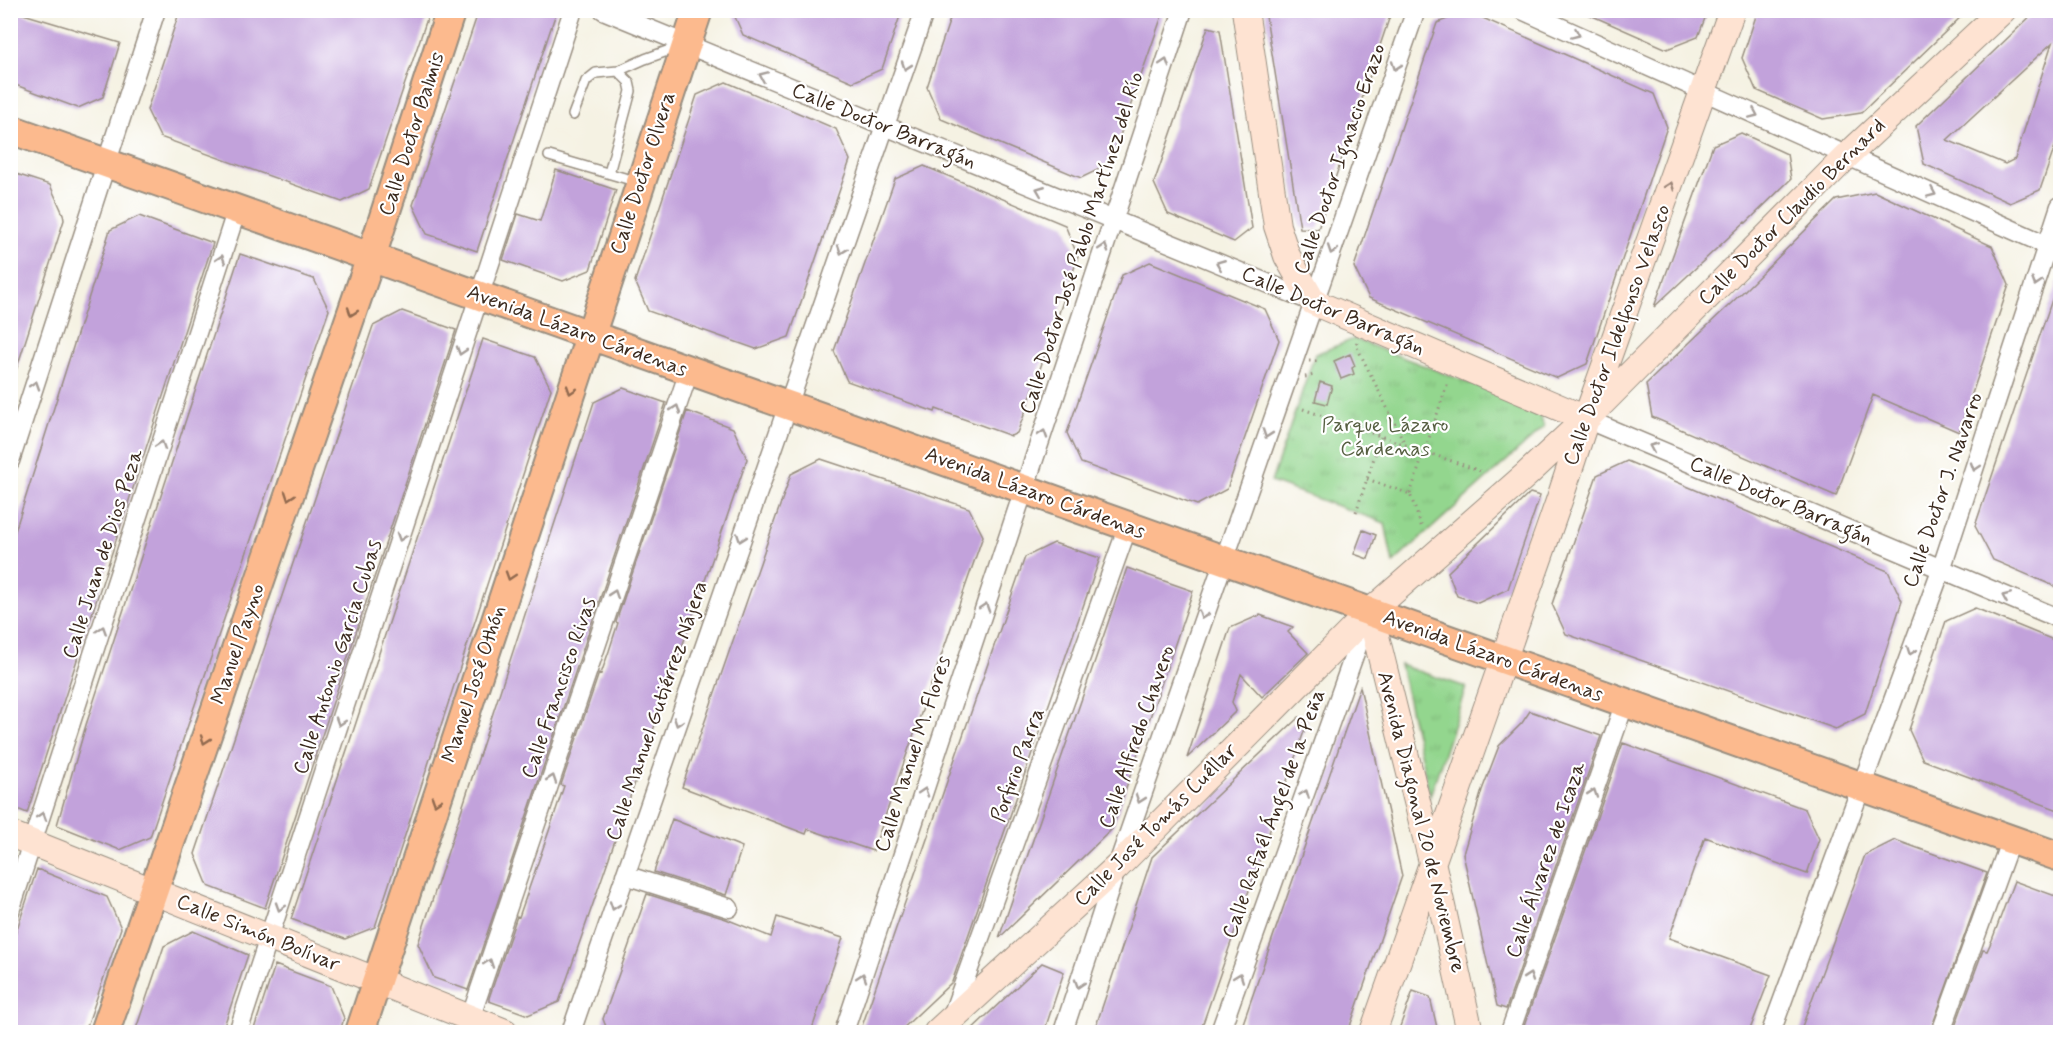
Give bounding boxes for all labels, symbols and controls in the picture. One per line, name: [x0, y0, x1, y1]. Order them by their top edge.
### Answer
one-way arrow: [1569, 27, 1580, 39]
street label: Calle Doctor Ignacio Erazo: [1287, 40, 1395, 279]
street label: Calle Doctor Balmis: [372, 48, 452, 220]
one-way arrow: [1158, 58, 1171, 69]
one-way arrow: [900, 60, 913, 71]
one-way arrow: [1391, 60, 1404, 71]
street label: Calle Doctor José Pablo Martínez del Río: [1013, 68, 1151, 418]
one-way arrow: [758, 71, 769, 83]
street label: Calle Doctor Barragán: [787, 76, 980, 178]
street label: Calle Doctor Olvera: [603, 88, 683, 258]
one-way arrow: [1747, 107, 1758, 119]
street label: Calle Doctor Claudio Bernard: [1692, 112, 1892, 312]
one-way arrow: [1663, 181, 1676, 192]
one-way arrow: [1035, 185, 1046, 197]
one-way arrow: [1925, 186, 1936, 198]
street label: Calle Doctor Ildelfonso Velasco: [1557, 201, 1679, 470]
one-way arrow: [1097, 243, 1110, 254]
one-way arrow: [836, 244, 849, 255]
one-way arrow: [1326, 244, 1339, 255]
one-way arrow: [213, 254, 226, 265]
one-way arrow: [1216, 259, 1227, 271]
street label: Calle Doctor Barragán: [1236, 260, 1429, 364]
one-way arrow: [2031, 276, 2043, 287]
street label: Avenida Lázaro Cárdenas: [463, 278, 691, 384]
one-way arrow: [347, 306, 360, 317]
one-way arrow: [456, 345, 469, 356]
one-way arrow: [28, 380, 40, 391]
one-way arrow: [566, 384, 579, 395]
street label: Calle Doctor J. Navarro: [1896, 389, 1990, 591]
one-way arrow: [669, 404, 682, 415]
park label: Parque Lázaro Cárdenas: [1322, 411, 1449, 463]
one-way arrow: [1262, 428, 1275, 439]
one-way arrow: [1036, 429, 1048, 440]
one-way arrow: [154, 440, 166, 451]
street label: Avenida Lázaro Cárdenas: [921, 440, 1149, 546]
one-way arrow: [1648, 442, 1659, 454]
street label: Calle Juan de Dios Peza: [56, 445, 150, 662]
street label: Calle Doctor Barragán: [1684, 450, 1877, 554]
one-way arrow: [1969, 461, 1982, 472]
one-way arrow: [283, 491, 296, 501]
one-way arrow: [396, 531, 408, 542]
one-way arrow: [736, 532, 748, 543]
street label: Calle Antonio García Cubas: [287, 536, 389, 778]
one-way arrow: [505, 570, 517, 581]
street label: Calle Manuel Gutiérrez Nájera: [599, 577, 715, 845]
street label: Manuel Payno: [204, 580, 272, 708]
one-way arrow: [607, 589, 619, 600]
one-way arrow: [2002, 592, 2013, 604]
street label: Calle Francisco Rivas: [515, 594, 603, 782]
street label: Manuel José Othón: [435, 602, 513, 766]
one-way arrow: [978, 602, 991, 613]
street label: Avenida Lázaro Cárdenas: [1379, 603, 1607, 709]
one-way arrow: [1198, 609, 1211, 620]
one-way arrow: [94, 625, 107, 636]
street label: Calle Alfredo Chavero: [1092, 642, 1182, 832]
one-way arrow: [1906, 645, 1919, 656]
street label: Calle Manuel M. Flores: [868, 652, 958, 856]
street label: Avenida Diagonal 20 de Noviembre: [1368, 668, 1472, 976]
street label: Calle Rafaél Ángel de la Peña: [1216, 685, 1334, 943]
street label: Porfirio Parra: [984, 704, 1052, 826]
one-way arrow: [335, 716, 348, 727]
one-way arrow: [672, 716, 685, 727]
one-way arrow: [199, 734, 212, 745]
street label: Calle José Tomás Cuéllar: [1068, 737, 1244, 913]
street label: Calle Álvarez de Icaza: [1499, 758, 1593, 962]
one-way arrow: [544, 774, 557, 785]
one-way arrow: [916, 787, 929, 798]
one-way arrow: [1586, 788, 1599, 799]
one-way arrow: [1297, 789, 1310, 800]
one-way arrow: [1134, 793, 1147, 804]
one-way arrow: [430, 795, 443, 806]
one-way arrow: [35, 811, 47, 822]
street label: Calle Simón Bolívar: [172, 887, 344, 979]
one-way arrow: [275, 901, 287, 912]
one-way arrow: [609, 901, 622, 911]
one-way arrow: [482, 959, 494, 969]
one-way arrow: [855, 972, 868, 983]
one-way arrow: [1522, 972, 1535, 983]
one-way arrow: [1232, 973, 1245, 983]
one-way arrow: [1074, 978, 1086, 989]

